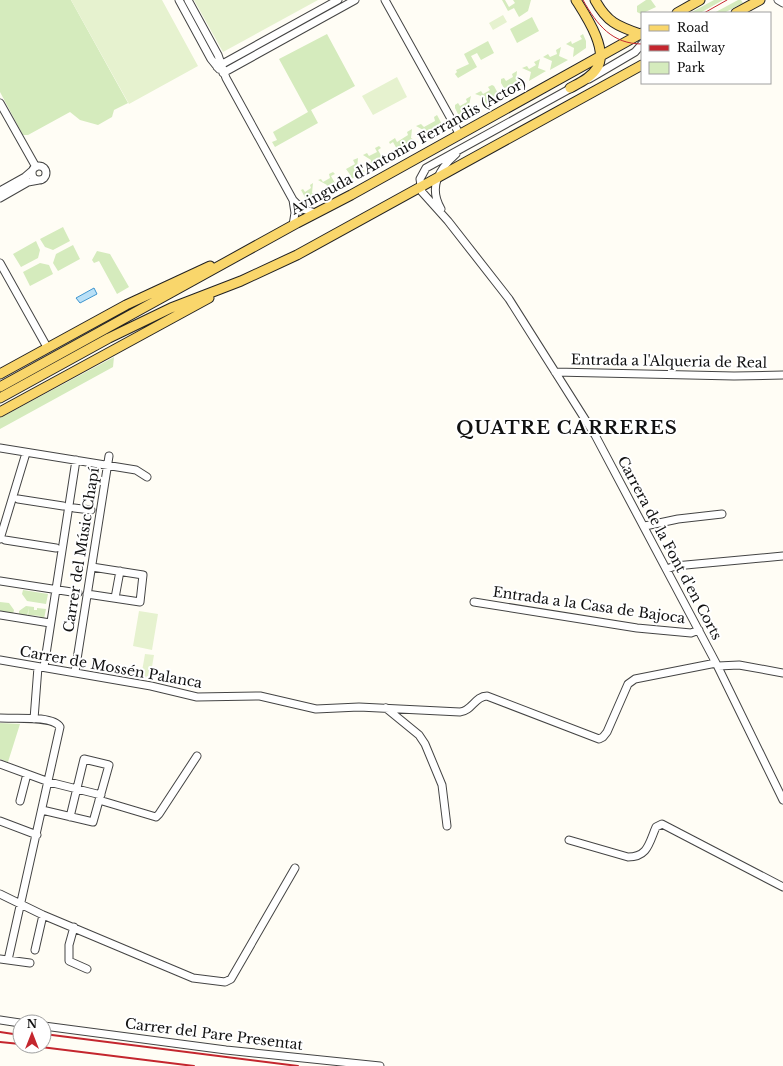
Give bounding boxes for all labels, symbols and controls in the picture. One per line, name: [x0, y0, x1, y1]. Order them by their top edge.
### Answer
legend: [641, 12, 771, 84]
text: Road: [677, 20, 709, 35]
text: Railway: [677, 40, 726, 55]
text: Park: [677, 60, 705, 75]
street label: Avinguda d'Antonio Ferrandis (Actor): [286, 74, 529, 219]
street label: Entrada a l'Alqueria de Real: [571, 350, 768, 372]
district label: QUATRE CARRERES: [456, 417, 678, 439]
street label: Carrera de la Font d'en Corts: [614, 453, 726, 643]
street label: Carrer del Músic Chapí: [59, 466, 103, 634]
street label: Entrada a la Casa de Bajoca: [492, 583, 687, 627]
street label: Carrer de Mossén Palanca: [18, 642, 204, 692]
north arrow: [12, 1014, 52, 1054]
street label: Carrer del Pare Presentat: [124, 1014, 305, 1054]
text: N: [27, 1017, 38, 1031]

